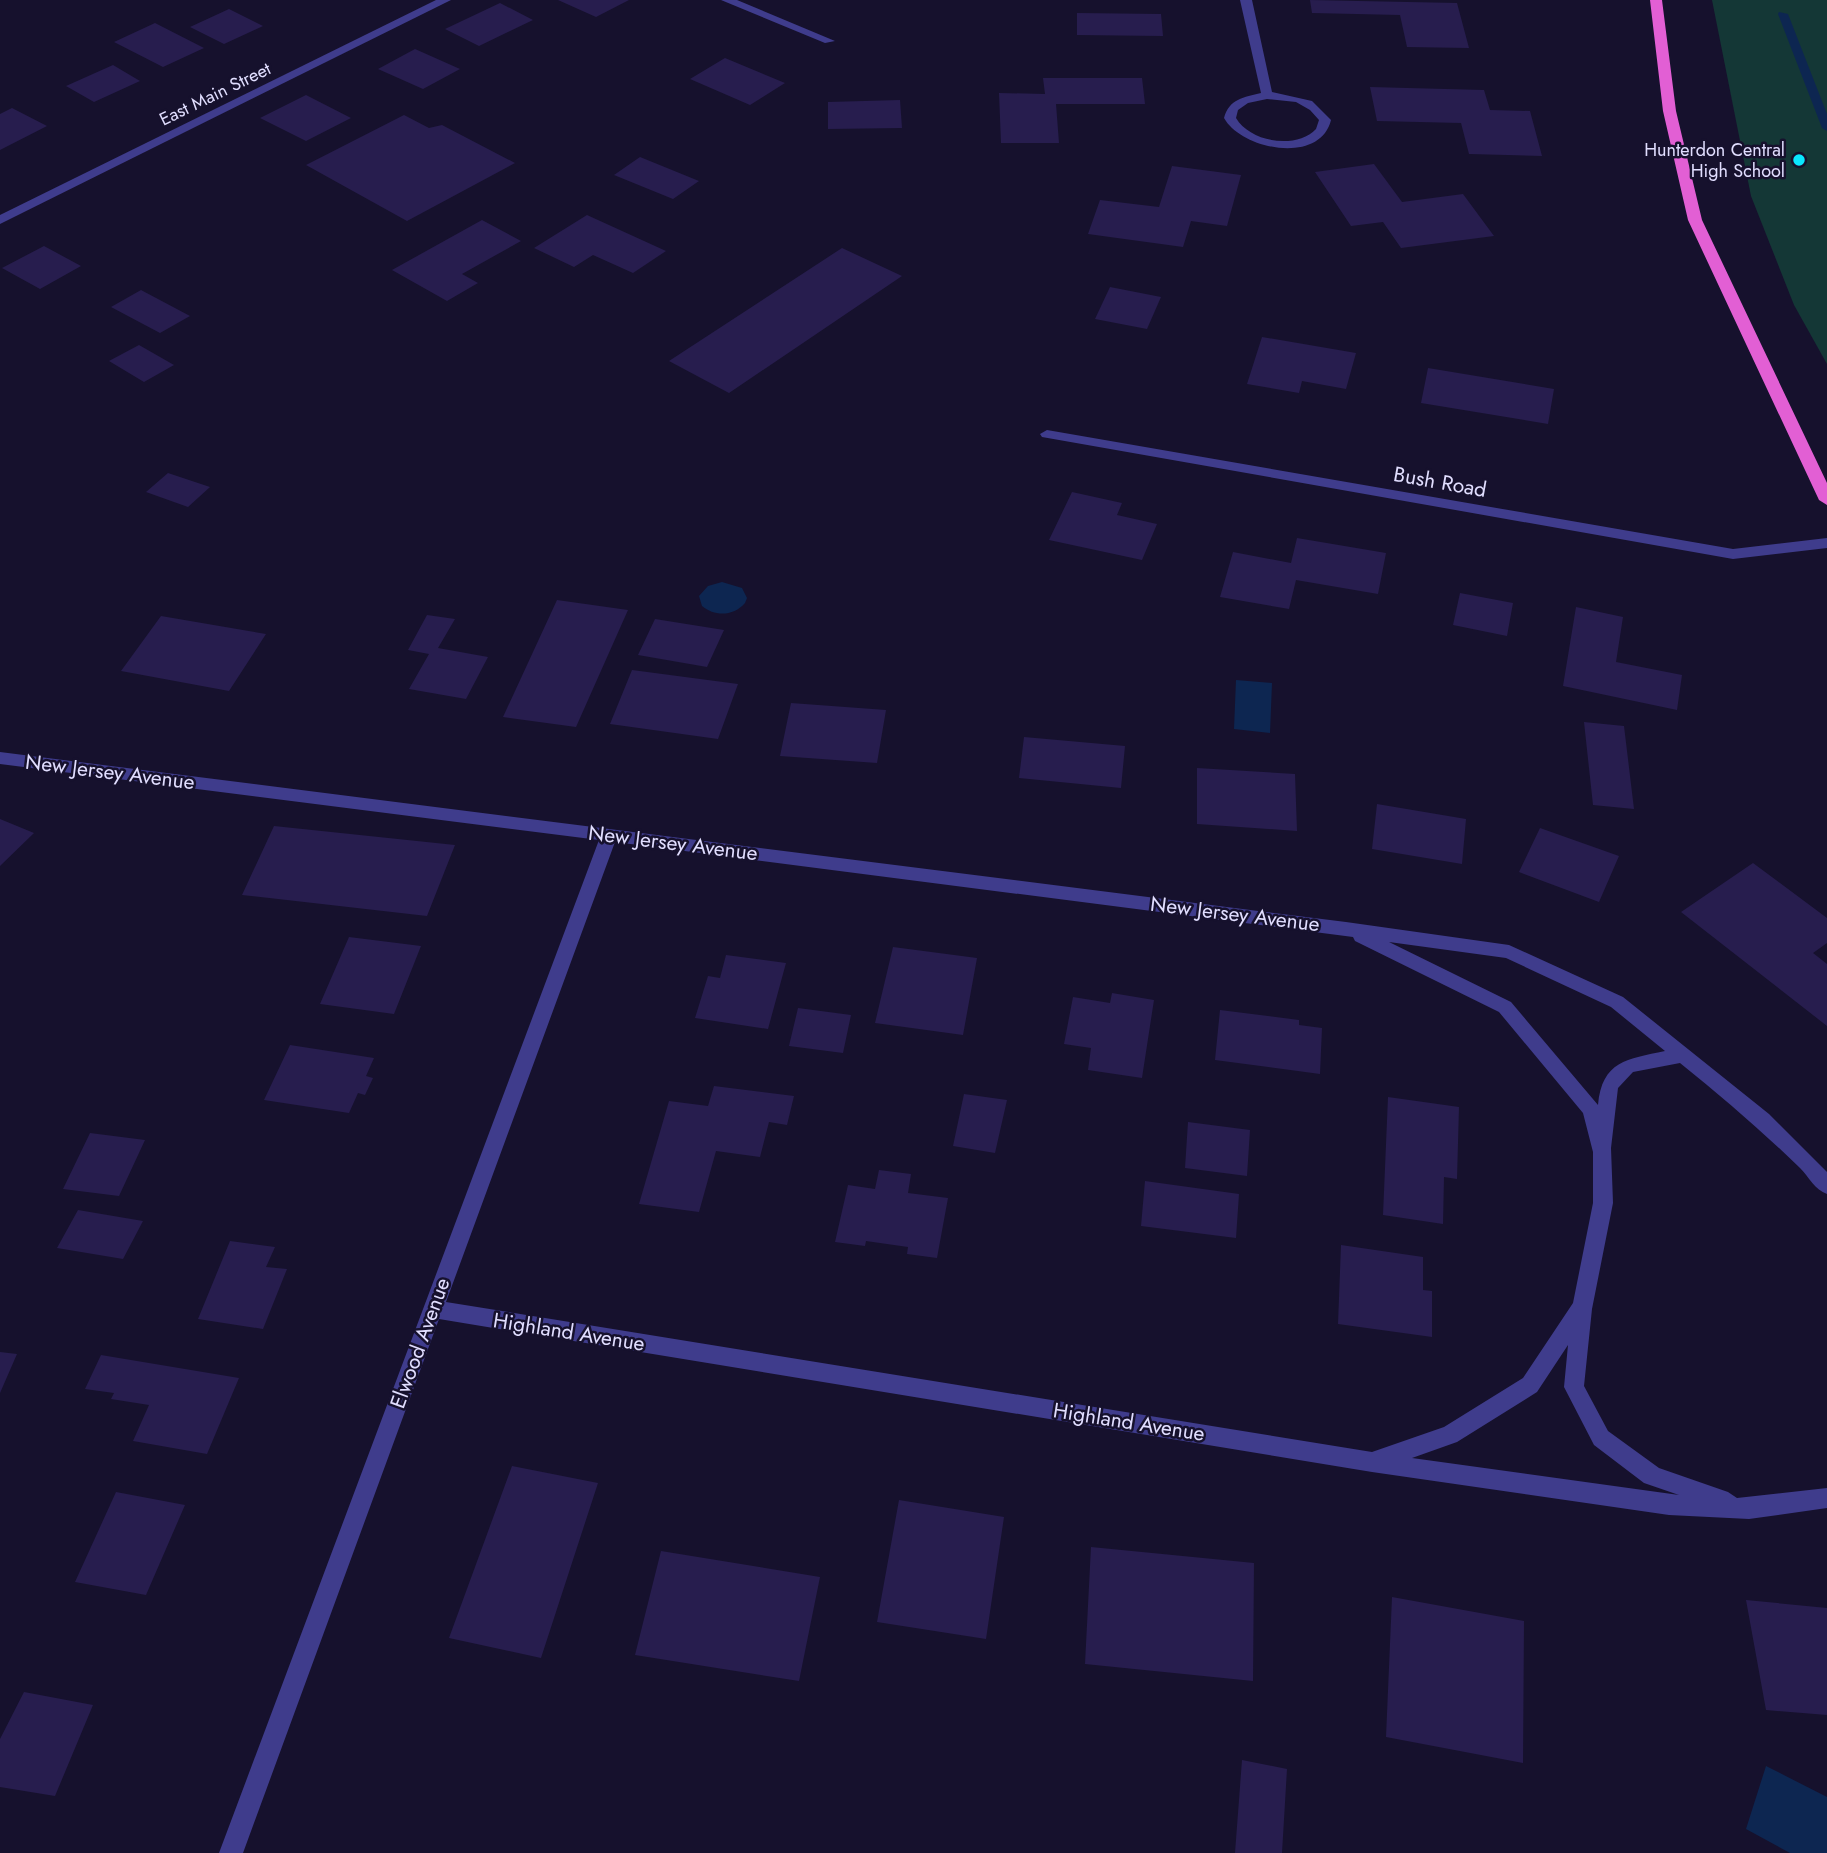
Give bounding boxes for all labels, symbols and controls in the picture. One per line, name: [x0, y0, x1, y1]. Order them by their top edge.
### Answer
street label: East Main Street: [155, 55, 276, 132]
place label: Hunterdon Central High School: [1644, 137, 1785, 184]
marker: Hunterdon Central High School: [1791, 152, 1807, 168]
street label: Bush Road: [1391, 459, 1489, 505]
street label: New Jersey Avenue: [24, 747, 197, 797]
street label: New Jersey Avenue: [587, 818, 760, 868]
street label: New Jersey Avenue: [1149, 889, 1322, 939]
street label: Elwood Avenue: [382, 1273, 458, 1412]
street label: Highland Avenue: [491, 1305, 647, 1359]
street label: Highland Avenue: [1051, 1395, 1207, 1449]

